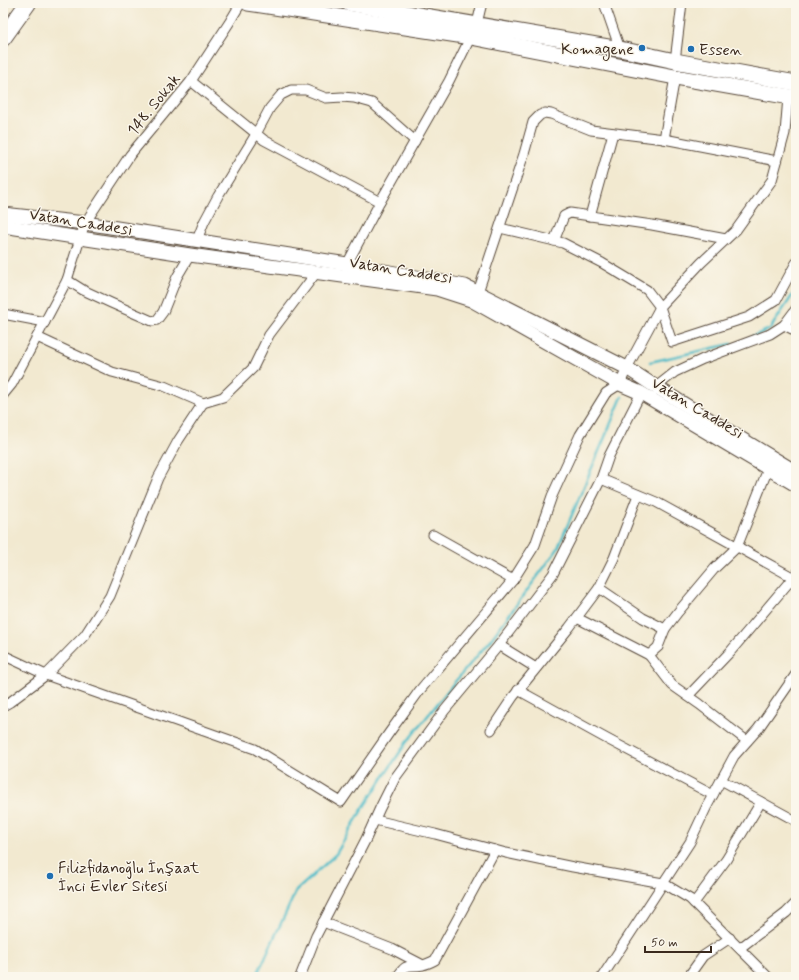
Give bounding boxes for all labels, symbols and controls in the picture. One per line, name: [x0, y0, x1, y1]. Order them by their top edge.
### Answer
place label: Komagene: [561, 39, 634, 61]
place label: Essen: [699, 40, 743, 61]
marker: Komagene: [637, 43, 647, 53]
marker: Essen: [686, 44, 696, 54]
street label: 148. Sokak: [123, 70, 186, 140]
street label: Vatan Caddesi: [28, 204, 134, 241]
street label: Vatan Caddesi: [348, 252, 454, 289]
street label: Vatan Caddesi: [647, 373, 747, 444]
place label: Filizfidanoğlu İnşaat İnci Evler Sitesi: [58, 858, 200, 897]
marker: Filizfidanoğlu İnşaat İnci Evler Sitesi: [45, 871, 55, 881]
scale bar: [645, 928, 711, 954]
text: 50 m: [651, 935, 678, 951]

